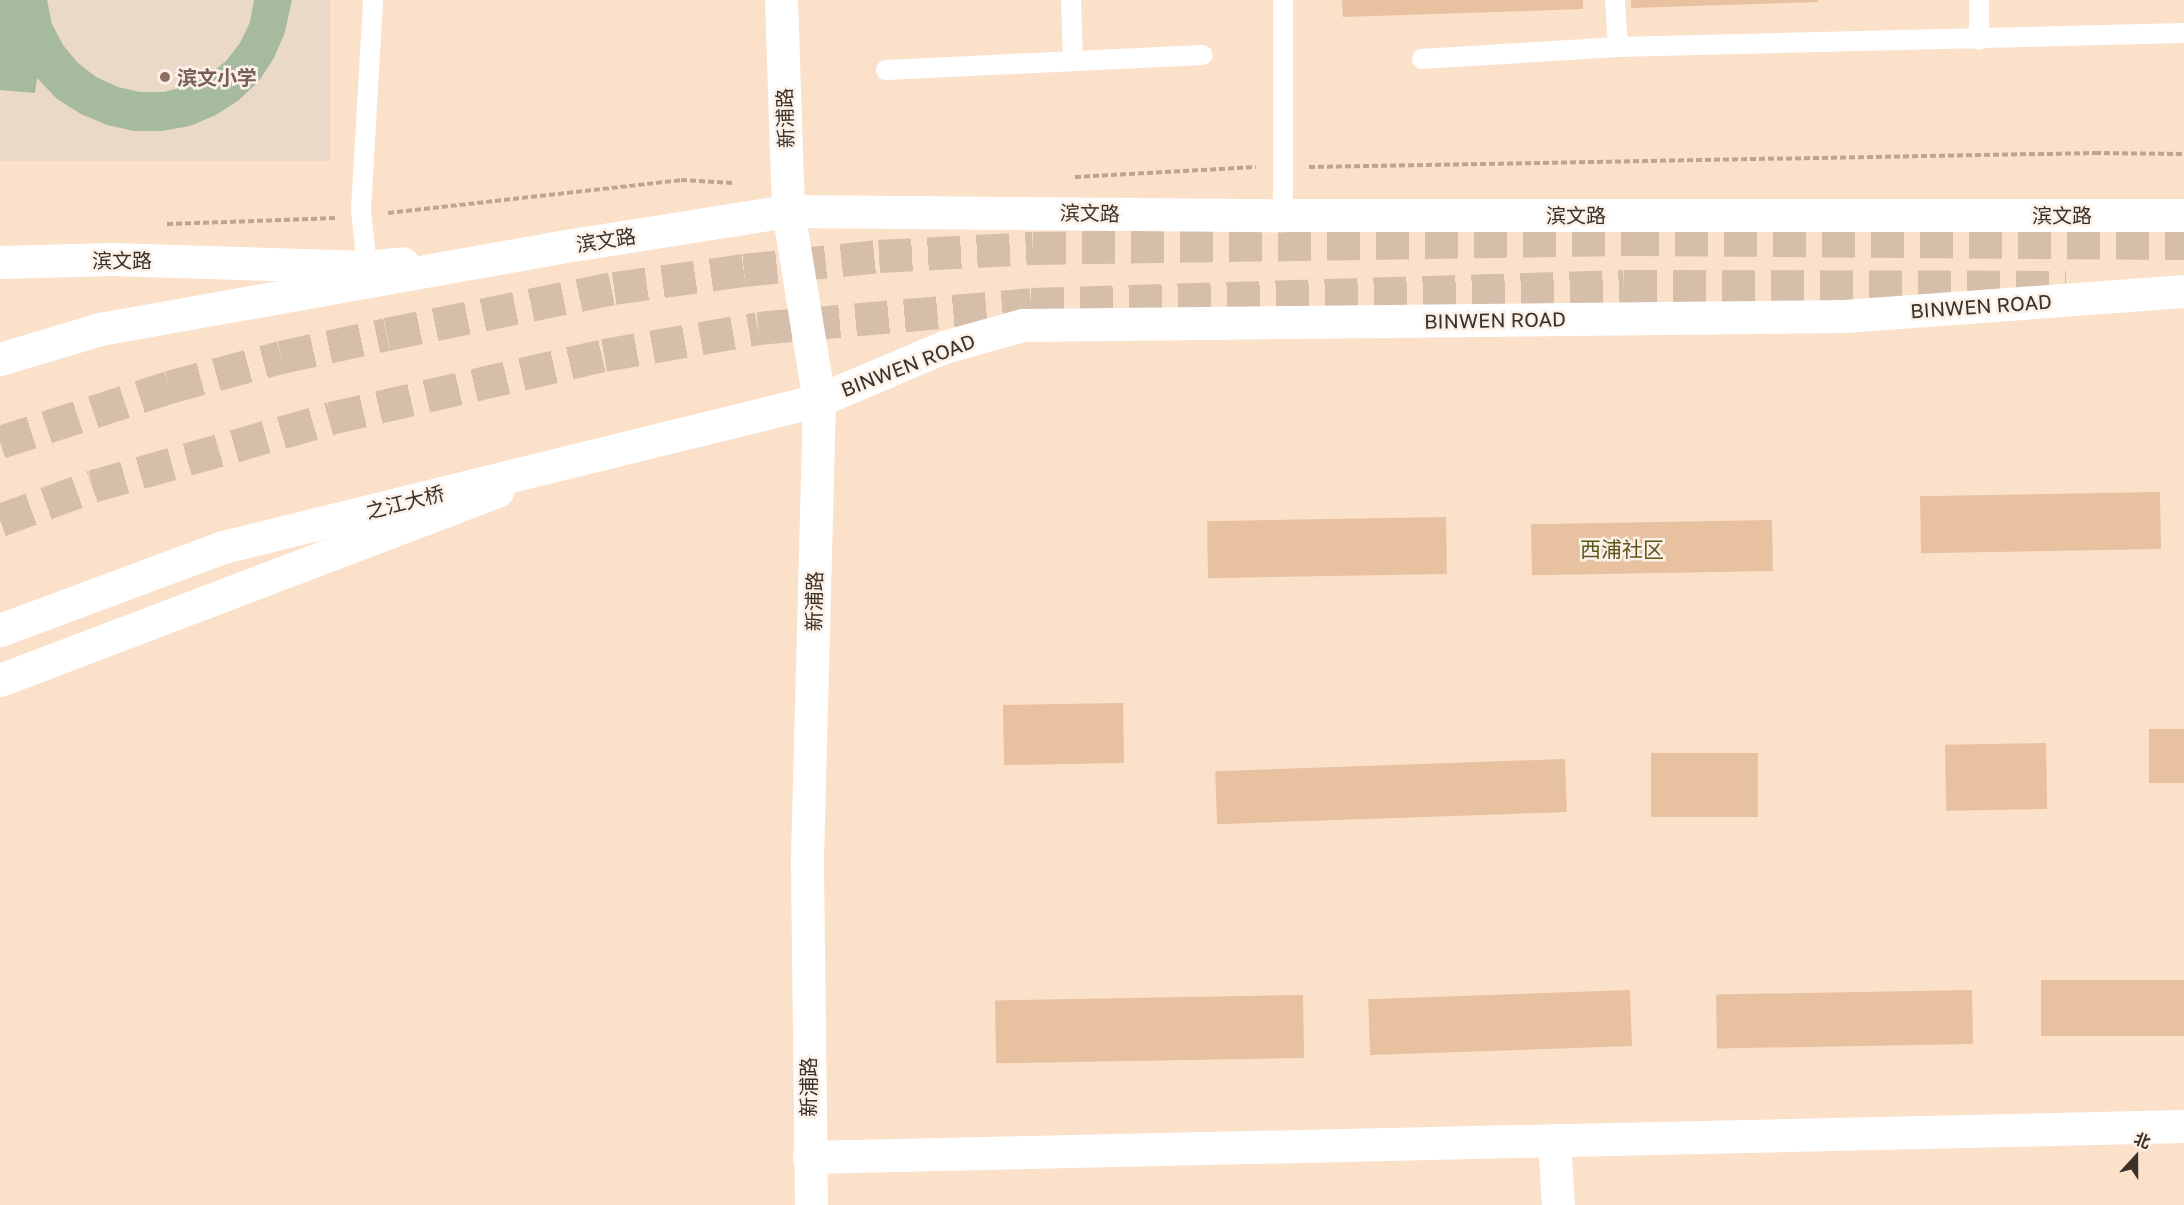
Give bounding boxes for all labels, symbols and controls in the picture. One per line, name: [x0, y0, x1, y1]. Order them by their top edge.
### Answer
place label: 滨文小学: [177, 65, 257, 89]
marker: 滨文小学: [158, 70, 172, 84]
street label: 新浦路: [772, 88, 798, 148]
street label: 滨文路: [1060, 200, 1120, 226]
street label: 滨文路: [1546, 203, 1606, 227]
street label: 滨文路: [2032, 203, 2092, 227]
street label: 滨文路: [574, 223, 638, 257]
street label: 滨文路: [92, 248, 152, 272]
street label: BINWEN ROAD: [1909, 289, 2053, 323]
street label: BINWEN ROAD: [1424, 307, 1566, 333]
street label: BINWEN ROAD: [837, 328, 979, 402]
street label: 之江大桥: [363, 481, 447, 523]
district label: 西浦社区: [1580, 536, 1664, 562]
street label: 新浦路: [801, 571, 827, 631]
street label: 新浦路: [796, 1057, 820, 1117]
north arrow: [2106, 1127, 2166, 1187]
text: 北: [2131, 1128, 2154, 1152]

